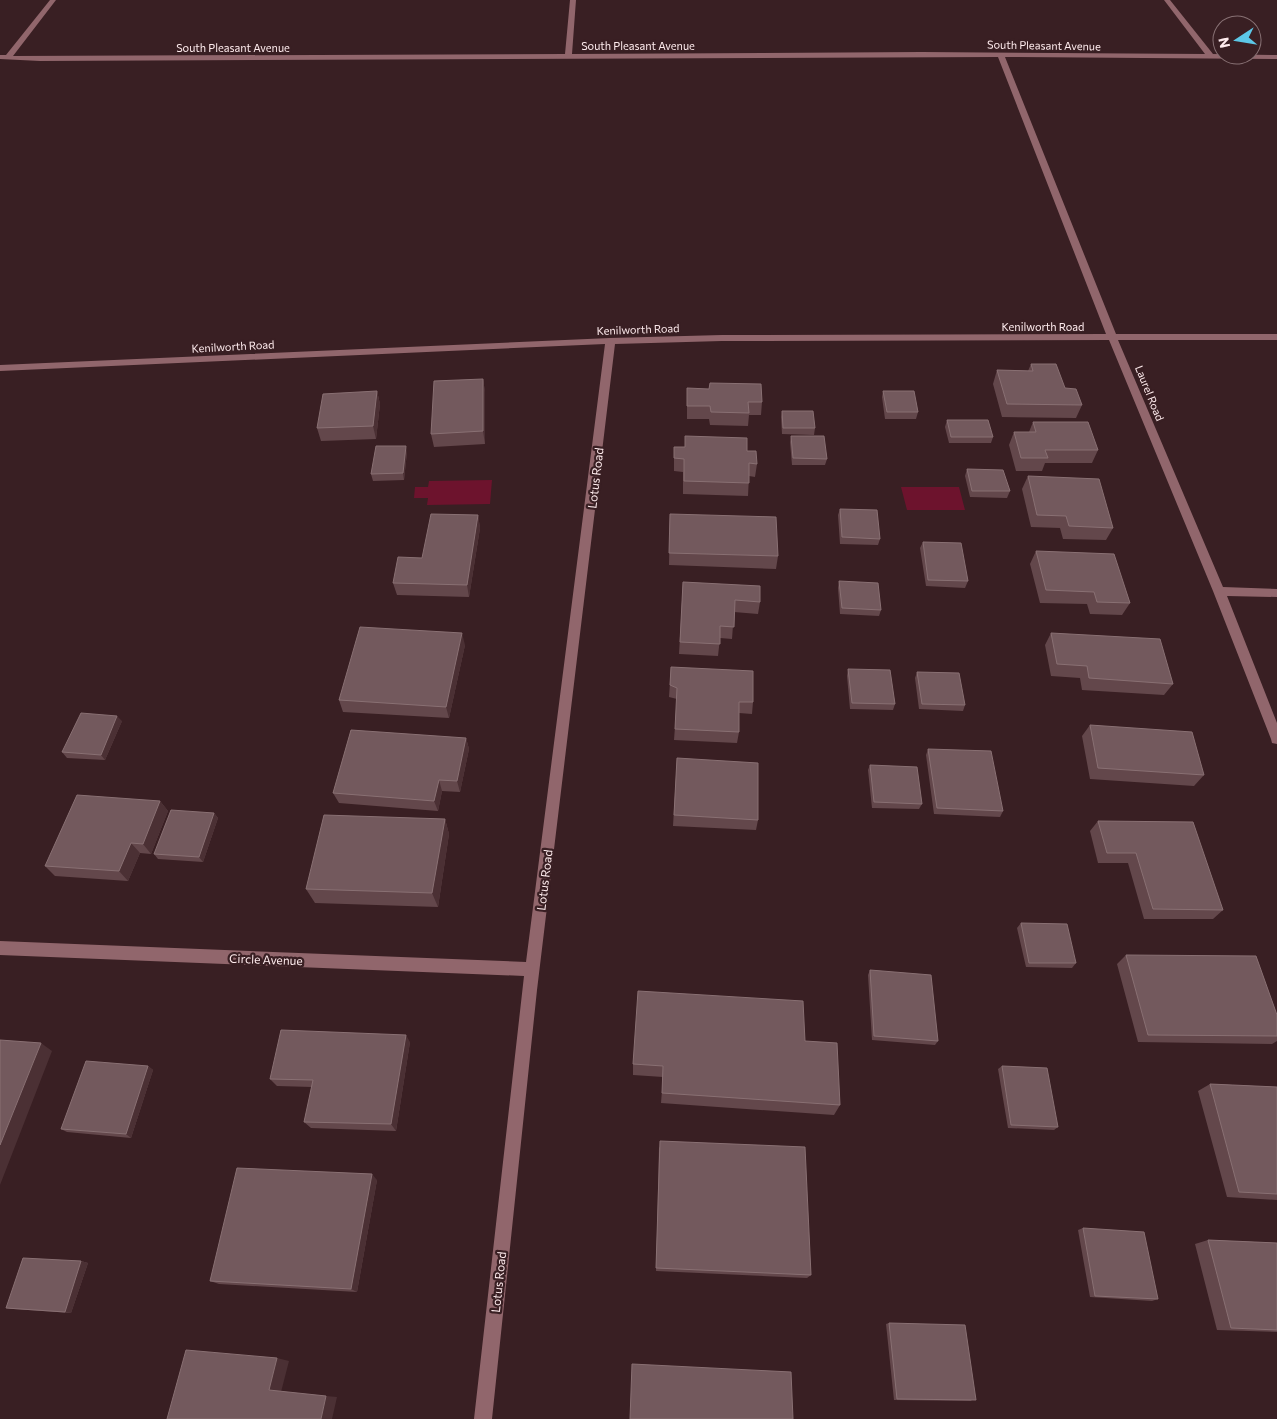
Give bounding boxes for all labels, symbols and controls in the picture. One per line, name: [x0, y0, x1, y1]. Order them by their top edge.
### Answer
north arrow: [1212, 15, 1262, 65]
text: N: [1214, 36, 1233, 50]
street label: South Pleasant Avenue: [987, 38, 1101, 52]
street label: South Pleasant Avenue: [581, 39, 695, 52]
street label: South Pleasant Avenue: [176, 41, 290, 54]
street label: Kenilworth Road: [1002, 320, 1084, 333]
street label: Kenilworth Road: [596, 321, 680, 337]
street label: Kenilworth Road: [191, 337, 275, 355]
street label: Laurel Road: [1133, 363, 1167, 423]
street label: Lotus Road: [584, 447, 606, 509]
street label: Lotus Road: [533, 849, 555, 911]
street label: Circle Avenue: [229, 951, 303, 967]
street label: Lotus Road: [488, 1251, 508, 1313]

